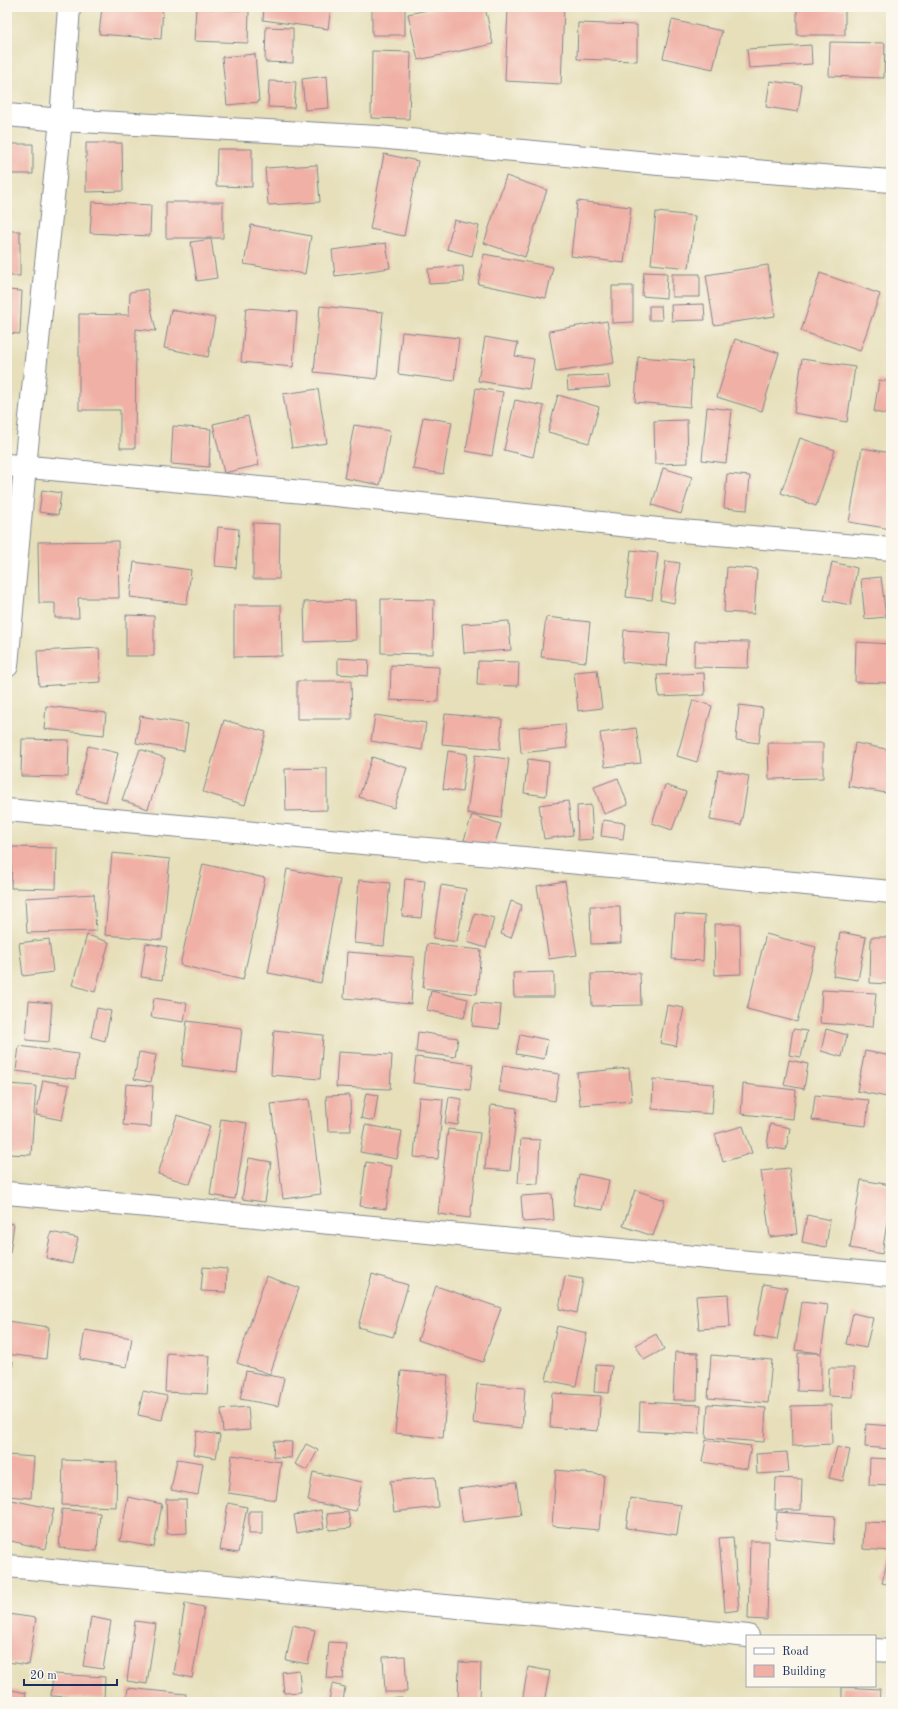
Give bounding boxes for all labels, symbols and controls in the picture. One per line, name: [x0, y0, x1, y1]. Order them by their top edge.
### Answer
legend: [746, 1635, 876, 1687]
text: Road: [782, 1646, 809, 1658]
scale bar: [24, 1661, 117, 1687]
text: Building: [782, 1666, 826, 1678]
text: 20 m: [30, 1670, 57, 1682]

